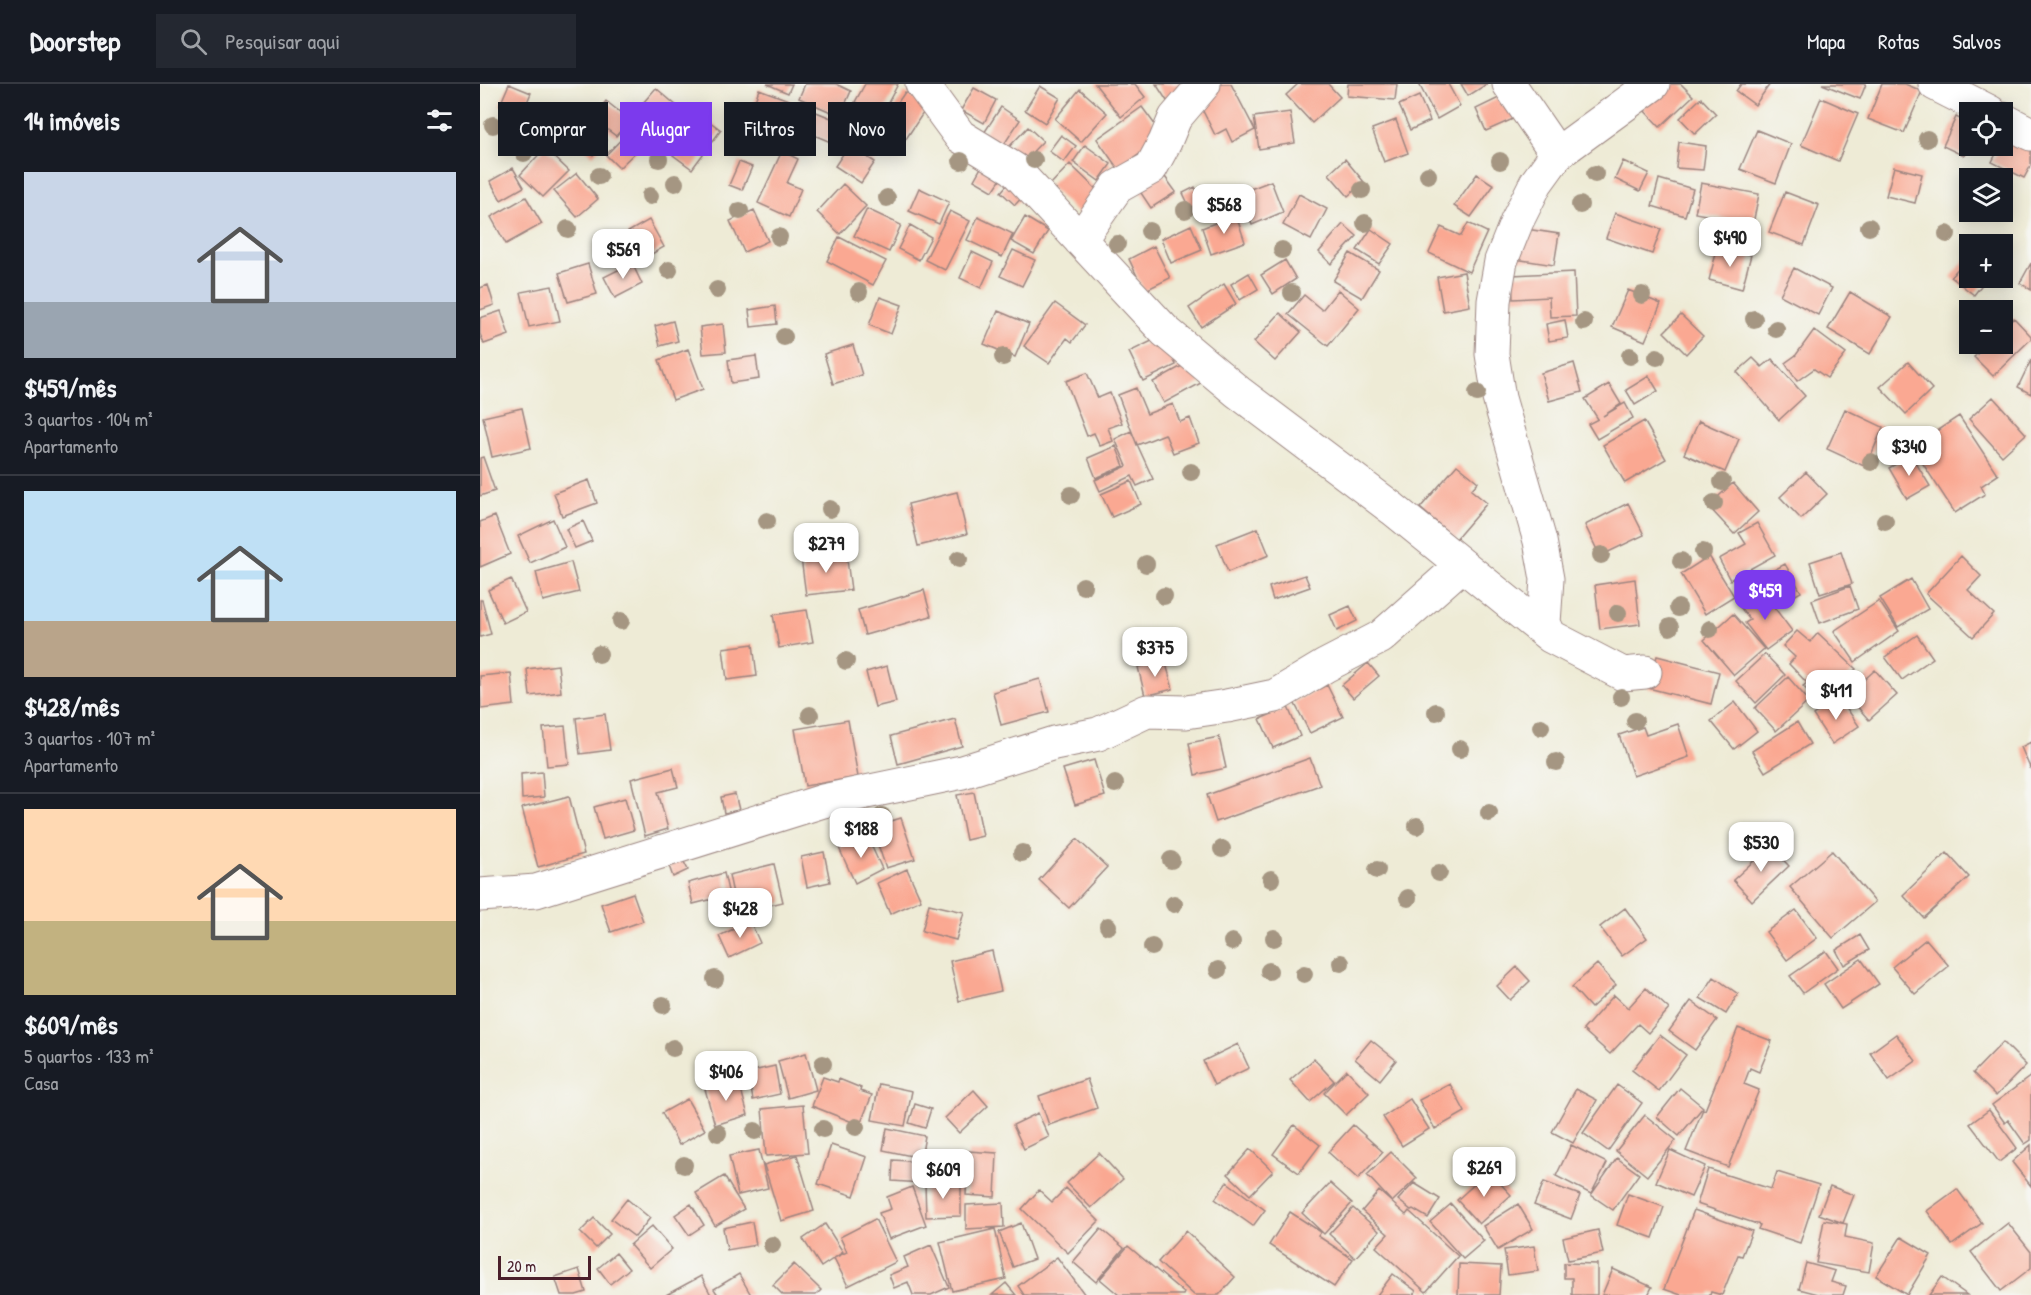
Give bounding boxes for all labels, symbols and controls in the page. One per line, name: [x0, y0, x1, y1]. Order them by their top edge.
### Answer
search box: [156, 14, 576, 68]
text: Doorstep: [30, 22, 120, 60]
icon: search: [177, 25, 210, 58]
text: Pesquisar aqui: [225, 26, 340, 56]
text: Mapa: [1807, 27, 1845, 56]
text: Rotas: [1878, 27, 1920, 56]
text: Salvos: [1953, 27, 2001, 56]
chip: Comprar: [498, 102, 608, 156]
chip: Alugar: [620, 102, 712, 156]
chip: Filtros: [724, 102, 816, 156]
chip: Novo: [828, 102, 906, 156]
map controls: [1959, 102, 2013, 354]
button: locate: [1959, 102, 2013, 156]
text: 14 imóveis: [24, 103, 120, 138]
icon: filters: [423, 104, 456, 137]
button: layers: [1959, 168, 2013, 222]
pin: $568: [1188, 184, 1260, 235]
text: $568: [1206, 190, 1242, 217]
icon: home: [186, 211, 294, 319]
pin: $490: [1694, 217, 1766, 268]
text: $490: [1713, 223, 1747, 250]
pin: $569: [587, 229, 659, 280]
button: +: [1959, 234, 2013, 288]
text: $569: [606, 235, 640, 262]
button: −: [1959, 300, 2013, 354]
text: $459/mês: [24, 370, 117, 405]
text: 3 quartos · 104 m²: [24, 405, 153, 432]
pin: $340: [1873, 426, 1945, 477]
text: Apartamento: [24, 432, 118, 459]
text: $340: [1891, 432, 1927, 459]
pin: $279: [790, 523, 862, 574]
text: $279: [808, 529, 844, 556]
icon: home: [186, 530, 294, 638]
pin: $459: [1729, 570, 1801, 621]
text: $459: [1748, 576, 1782, 603]
pin: $375: [1119, 627, 1191, 678]
text: $375: [1136, 633, 1174, 660]
pin: $411: [1800, 670, 1872, 721]
text: $411: [1820, 676, 1852, 703]
text: $428/mês: [24, 689, 119, 724]
text: 3 quartos · 107 m²: [24, 724, 155, 751]
text: Apartamento: [24, 751, 118, 778]
pin: $188: [825, 808, 897, 859]
text: $188: [844, 814, 878, 841]
pin: $530: [1725, 822, 1797, 873]
text: $530: [1743, 828, 1779, 855]
icon: home: [186, 848, 294, 956]
pin: $428: [704, 888, 776, 939]
text: $428: [722, 894, 758, 921]
text: $609/mês: [24, 1007, 118, 1042]
text: 5 quartos · 133 m²: [24, 1042, 154, 1069]
pin: $406: [690, 1051, 762, 1102]
text: $406: [709, 1057, 743, 1084]
text: Casa: [24, 1069, 58, 1096]
pin: $269: [1448, 1147, 1520, 1198]
pin: $609: [907, 1149, 979, 1200]
text: $269: [1467, 1153, 1501, 1180]
text: $609: [926, 1155, 960, 1182]
scale bar: [498, 1253, 591, 1280]
text: 20 m: [507, 1255, 536, 1277]

